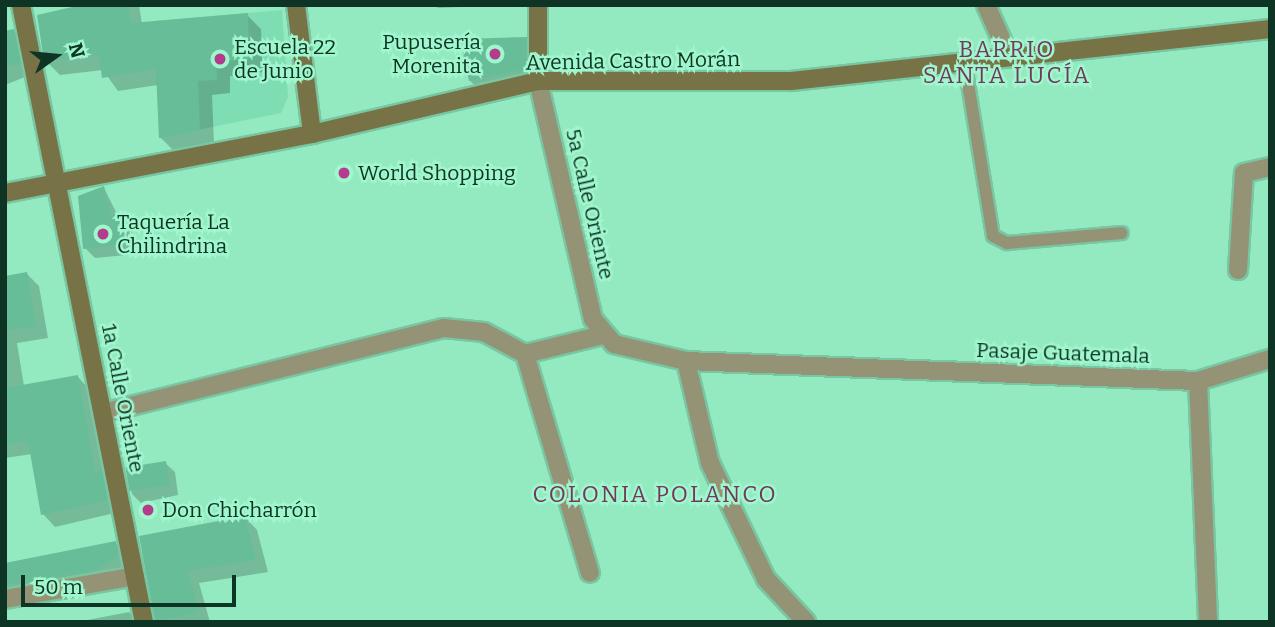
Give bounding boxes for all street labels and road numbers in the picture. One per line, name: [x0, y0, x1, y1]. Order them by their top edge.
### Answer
street label: Avenida Castro Morán: [525, 47, 741, 75]
street label: 5a Calle Oriente: [560, 126, 620, 282]
street label: 1a Calle Oriente: [96, 322, 150, 474]
street label: Pasaje Guatemala: [976, 337, 1150, 369]

